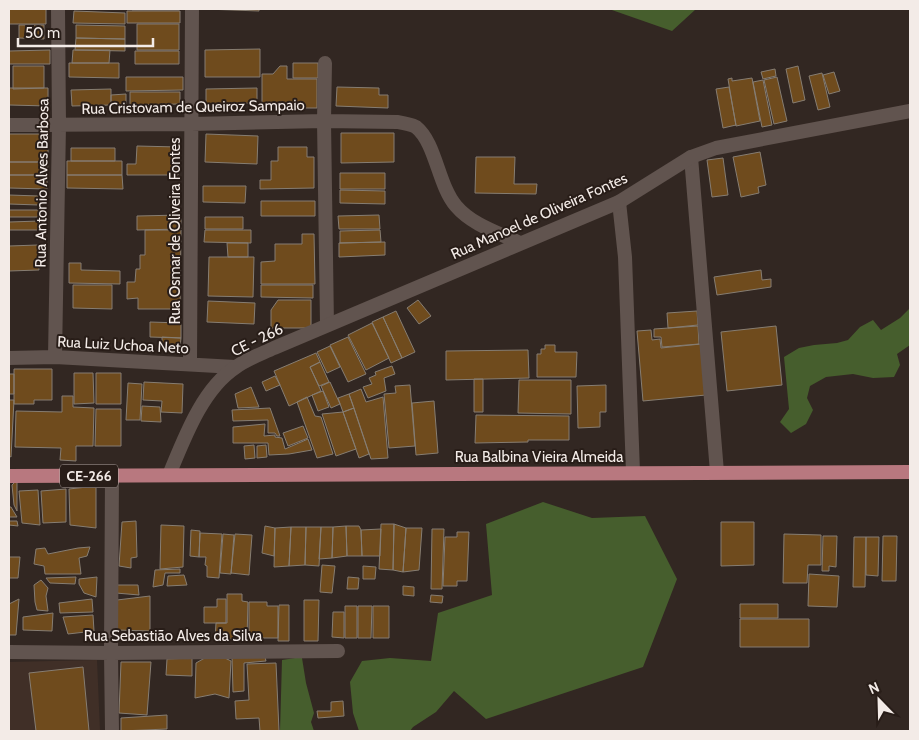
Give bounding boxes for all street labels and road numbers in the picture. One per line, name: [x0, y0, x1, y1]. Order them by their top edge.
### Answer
street label: Rua Cristovam de Queiroz Sampaio: [81, 96, 305, 118]
street label: Rua Antonio Alves Barbosa: [32, 97, 52, 268]
street label: Rua Osmar de Oliveira Fontes: [166, 138, 184, 324]
street label: Rua Manoel de Oliveira Fontes: [448, 169, 630, 263]
street label: CE - 266: [228, 320, 286, 360]
street label: Rua Luiz Uchoa Neto: [57, 333, 189, 357]
street label: Rua Balbina Vieira Almeida: [455, 448, 624, 466]
road number: CE-266: [60, 464, 118, 488]
street label: Rua Sebastião Alves da Silva: [84, 627, 263, 645]

